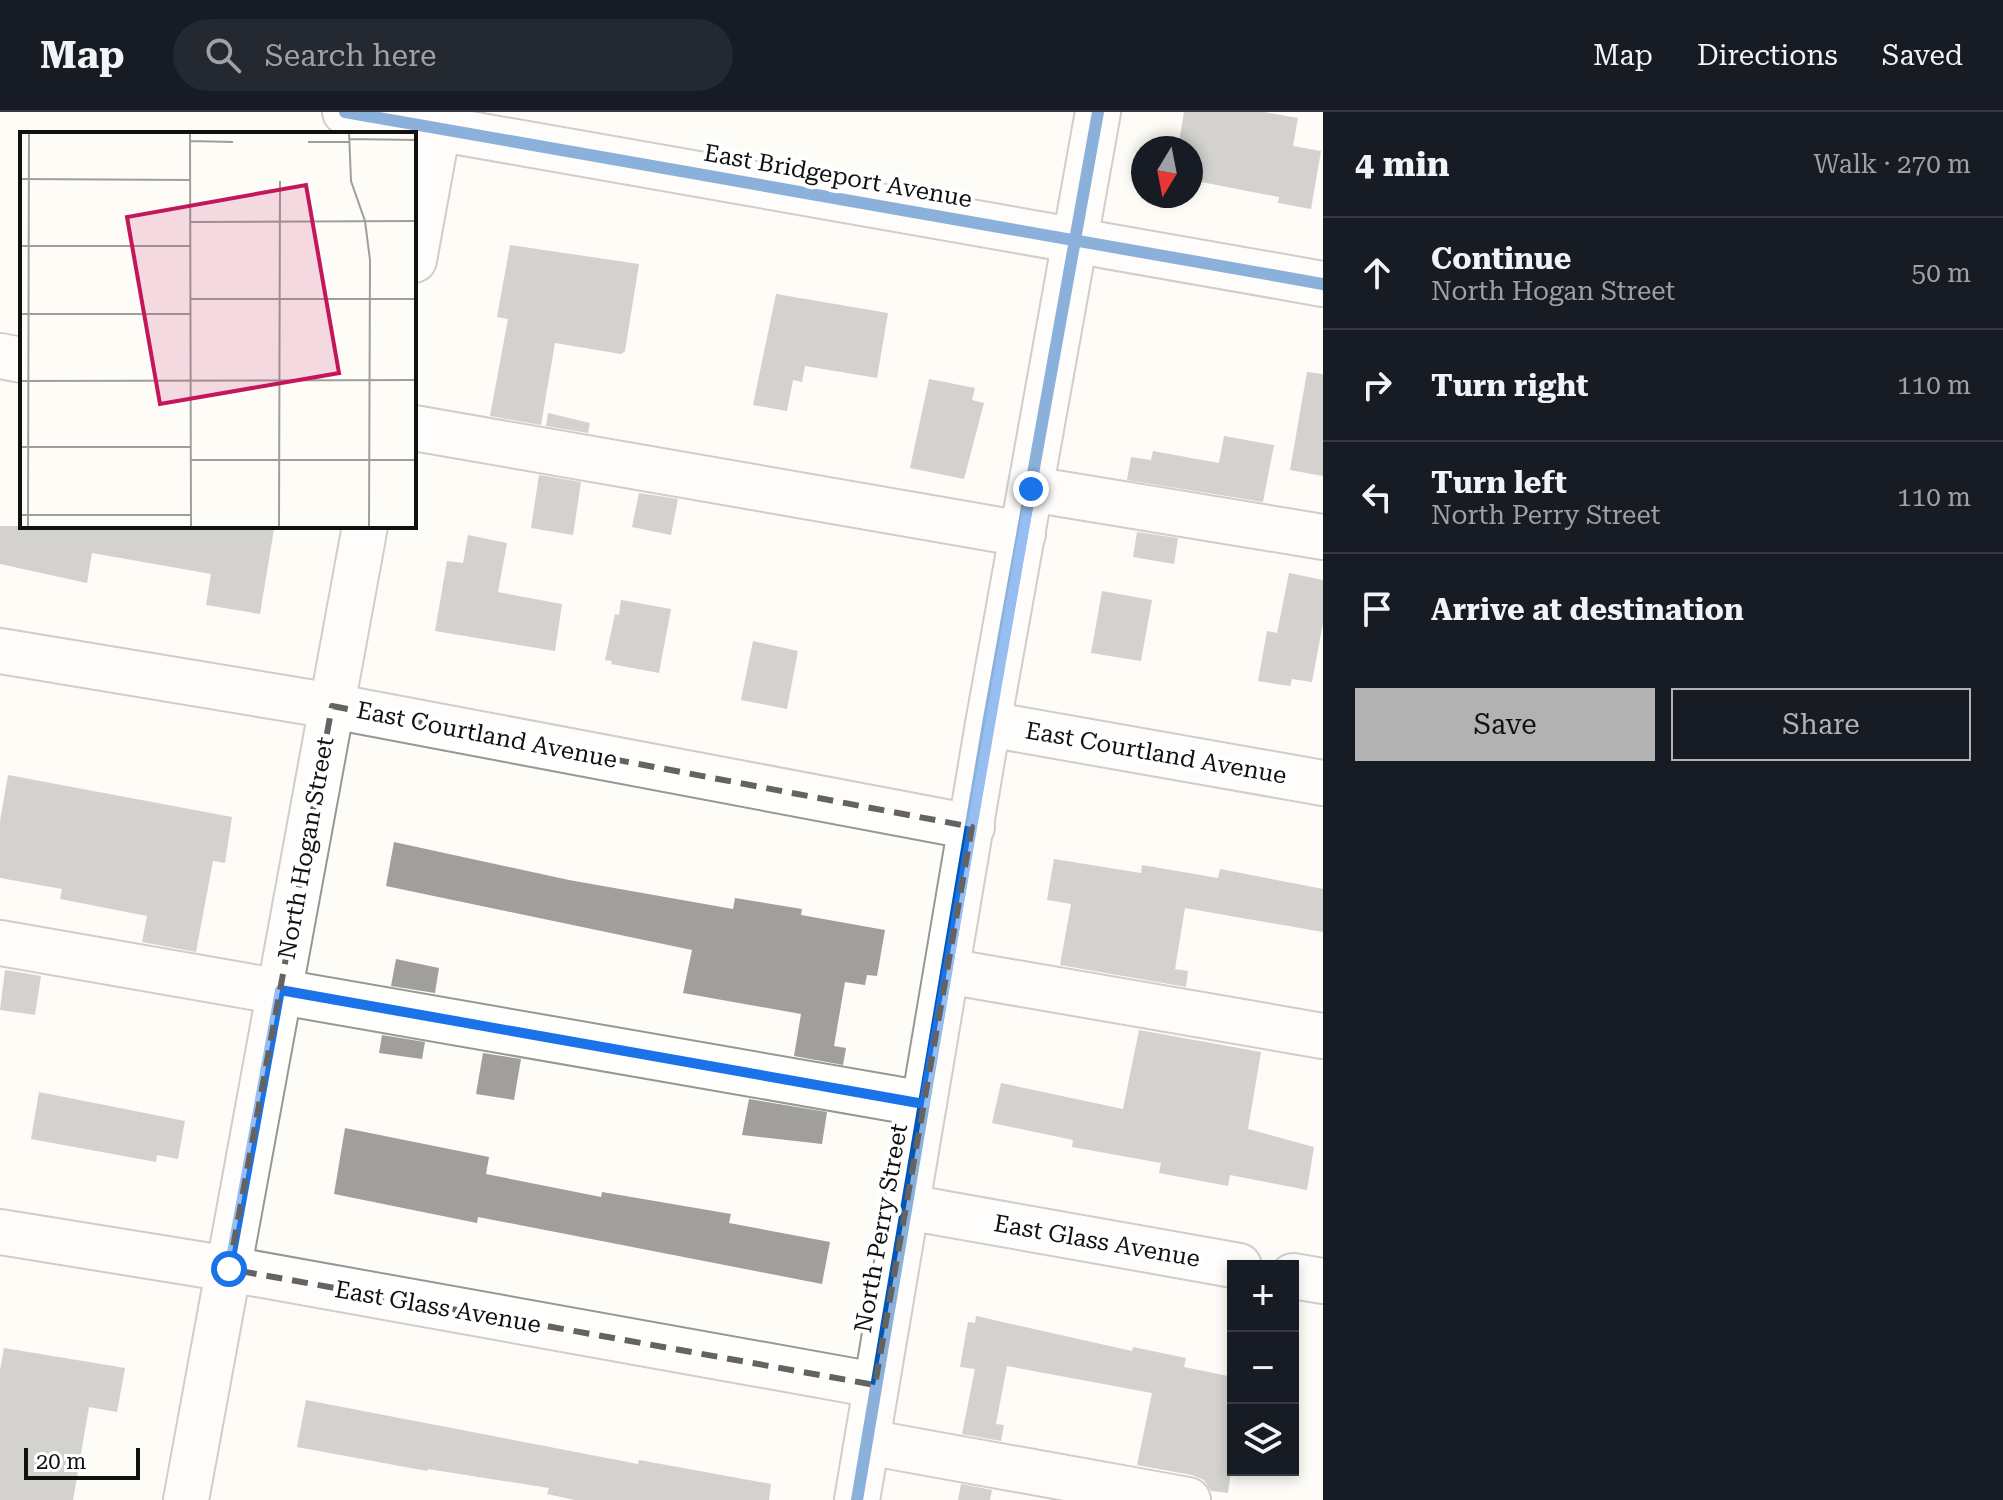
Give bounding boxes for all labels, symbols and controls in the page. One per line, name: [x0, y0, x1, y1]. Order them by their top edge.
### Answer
search box: [173, 19, 733, 91]
text: Map: [40, 33, 125, 77]
icon: search: [201, 33, 245, 77]
text: Search here: [265, 38, 437, 73]
text: Map: [1593, 39, 1653, 72]
text: Directions: [1697, 39, 1838, 72]
text: Saved: [1882, 39, 1963, 72]
inset map: [20, 132, 416, 528]
north arrow: [1131, 136, 1203, 208]
street label: East Bridgeport Avenue: [702, 139, 974, 213]
text: 4 min: [1355, 144, 1450, 184]
text: Walk · 270 m: [1813, 149, 1971, 179]
text: Continue: [1431, 241, 1571, 276]
icon: ahead: [1355, 251, 1399, 295]
text: 50 m: [1912, 258, 1971, 288]
text: North Hogan Street: [1431, 276, 1675, 306]
icon: right: [1355, 363, 1399, 407]
text: Turn right: [1431, 368, 1588, 403]
text: 110 m: [1897, 370, 1971, 400]
text: Turn left: [1431, 465, 1567, 500]
route end: [1013, 471, 1049, 507]
icon: left: [1355, 475, 1399, 519]
text: 110 m: [1897, 482, 1971, 512]
text: North Perry Street: [1431, 500, 1660, 530]
icon: arrive: [1355, 587, 1399, 631]
text: Arrive at destination: [1431, 592, 1744, 627]
button: Save: [1355, 688, 1655, 761]
button: Share: [1671, 688, 1971, 761]
street label: East Courtland Avenue: [354, 696, 620, 774]
street label: East Courtland Avenue: [1023, 716, 1289, 790]
street label: North Hogan Street: [273, 734, 339, 961]
street label: North Perry Street: [849, 1121, 913, 1335]
street label: East Glass Avenue: [992, 1209, 1202, 1273]
route start: [211, 1251, 247, 1287]
map controls: [1227, 1260, 1299, 1476]
button: +: [1227, 1260, 1299, 1332]
street label: East Glass Avenue: [333, 1275, 543, 1339]
button: −: [1227, 1332, 1299, 1404]
button: layers: [1227, 1404, 1299, 1476]
scale bar: [24, 1444, 140, 1480]
text: 20 m: [36, 1449, 86, 1474]

